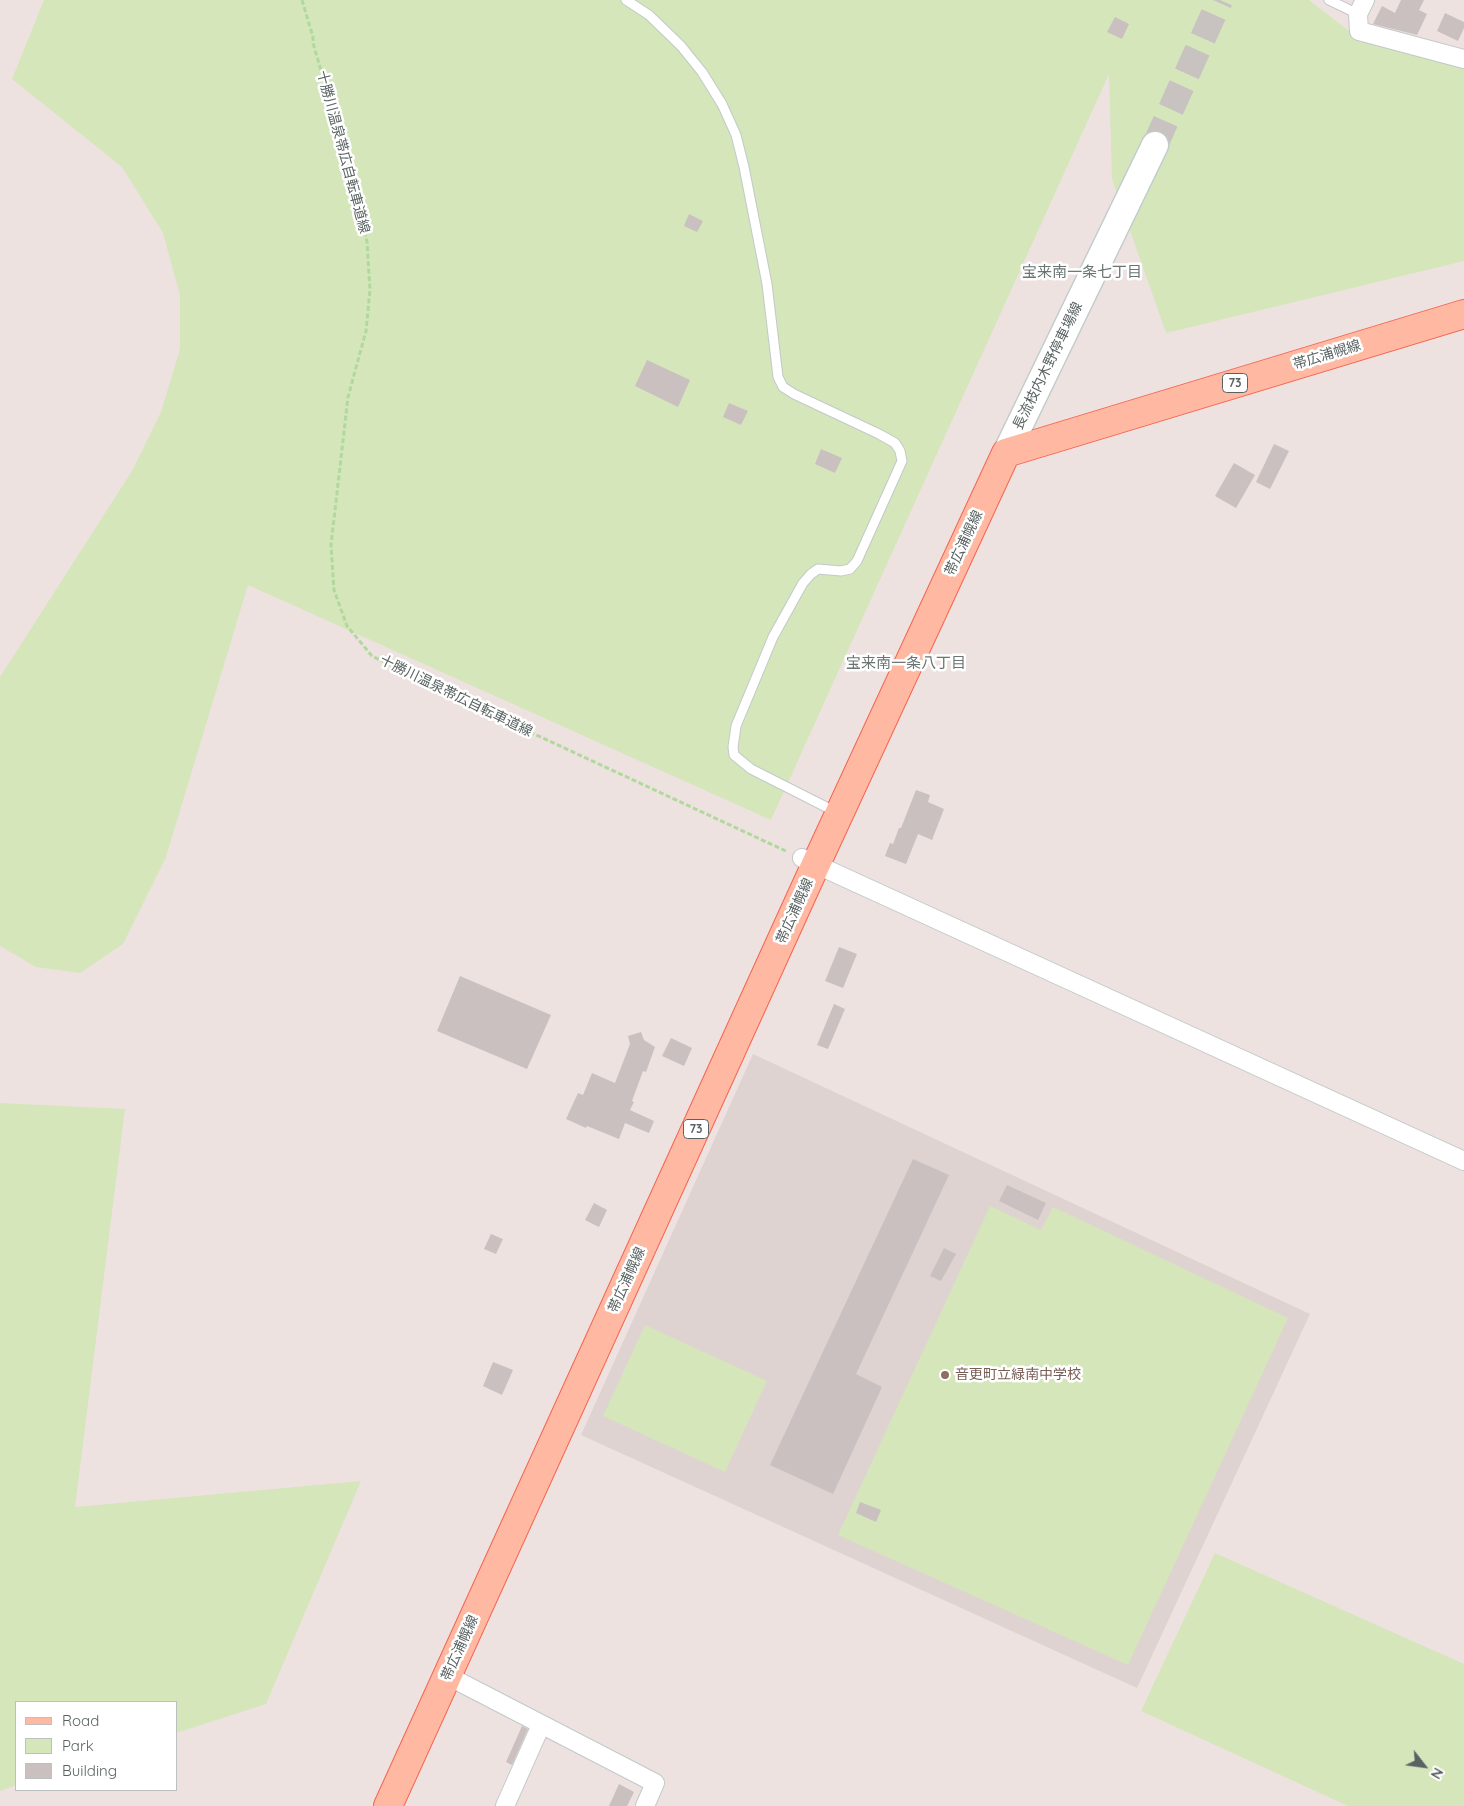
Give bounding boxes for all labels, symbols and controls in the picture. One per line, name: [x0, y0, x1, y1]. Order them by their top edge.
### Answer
street label: 十勝川温泉帯広自転車道線: [313, 69, 373, 235]
district label: 宝来南一条七丁目: [1022, 263, 1142, 281]
street label: 長流枝内木野停車場線: [1010, 299, 1086, 433]
street label: 帯広浦幌線: [1291, 337, 1363, 373]
road number: 73: [1222, 373, 1248, 392]
street label: 帯広浦幌線: [942, 508, 986, 578]
street label: 十勝川温泉帯広自転車道線: [377, 652, 535, 740]
district label: 宝来南一条八丁目: [846, 654, 966, 672]
street label: 帯広浦幌線: [773, 876, 817, 946]
road number: 73: [684, 1120, 708, 1138]
street label: 帯広浦幌線: [605, 1245, 649, 1315]
place label: 音更町立緑南中学校: [955, 1367, 1081, 1383]
marker: 音更町立緑南中学校: [939, 1369, 951, 1381]
street label: 帯広浦幌線: [438, 1613, 482, 1683]
legend: [15, 1701, 178, 1791]
text: Road: [62, 1711, 99, 1730]
text: Park: [62, 1736, 94, 1755]
north arrow: [1399, 1741, 1449, 1791]
text: Building: [62, 1761, 117, 1780]
text: N: [1427, 1765, 1447, 1782]

